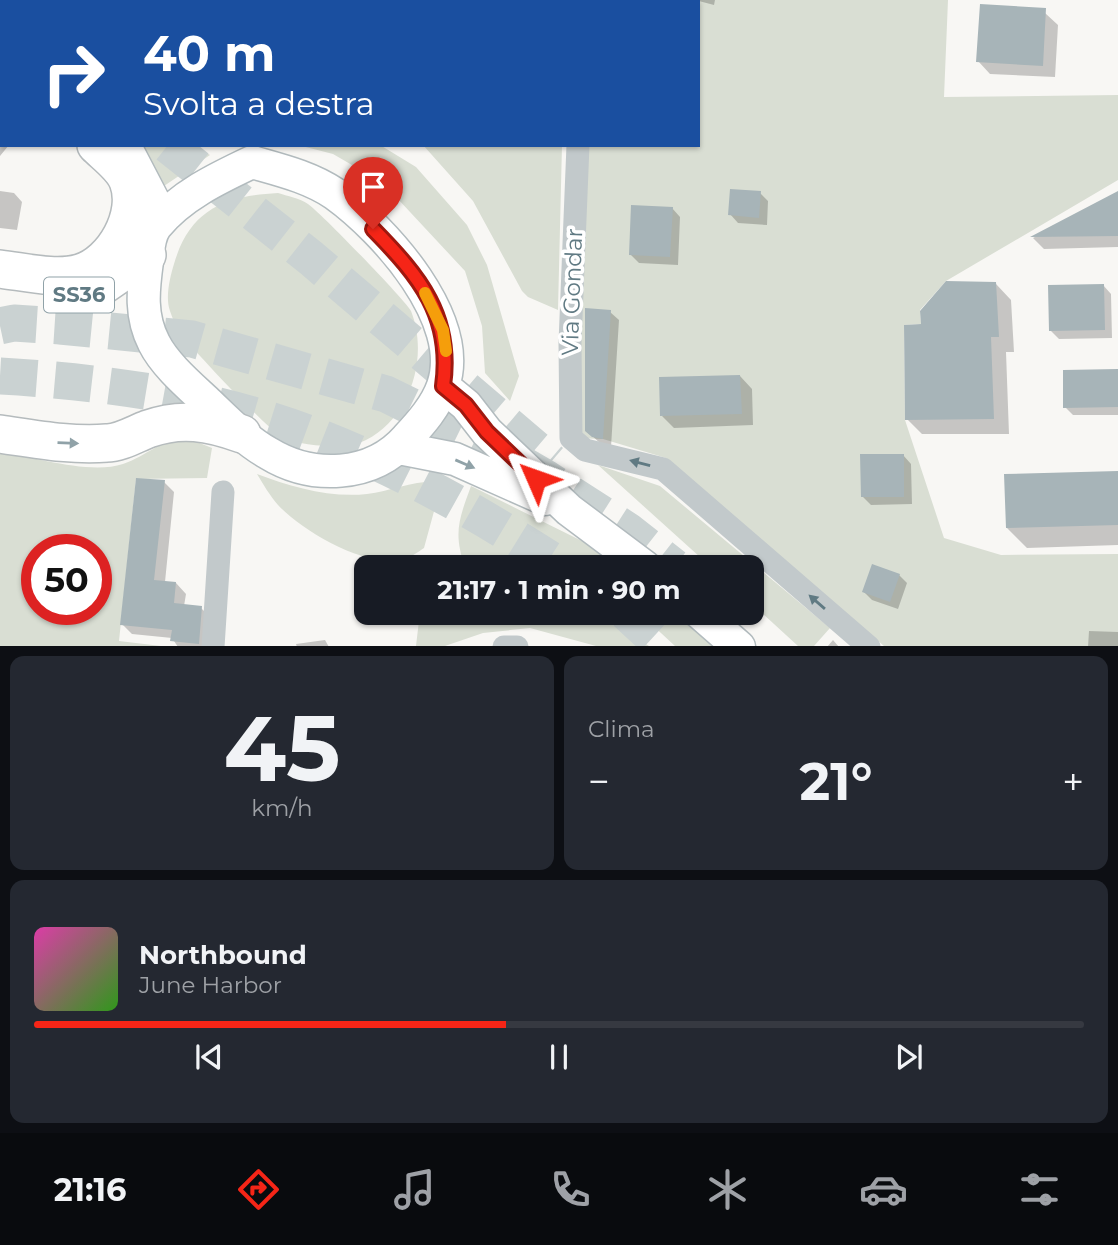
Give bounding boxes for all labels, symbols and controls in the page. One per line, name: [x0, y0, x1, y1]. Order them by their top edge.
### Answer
text: 40 m: [143, 24, 275, 83]
icon: right: [28, 28, 119, 119]
text: Svolta a destra: [143, 84, 375, 123]
pin: [343, 157, 403, 229]
icon: arrive: [354, 168, 392, 206]
street label: Via Gondar: [556, 228, 588, 356]
road number: SS36: [44, 278, 114, 312]
one-way arrow: [57, 437, 79, 448]
position arrow: [499, 442, 573, 516]
one-way arrow: [629, 457, 650, 467]
one-way arrow: [455, 458, 475, 470]
speed limit sign: 50: [21, 534, 112, 625]
text: 21:17 · 1 min · 90 m: [437, 574, 681, 606]
one-way arrow: [808, 594, 826, 610]
text: 45: [224, 693, 340, 804]
text: Clima: [588, 715, 655, 743]
text: 21°: [800, 750, 872, 813]
text: −: [588, 758, 610, 805]
text: +: [1062, 758, 1084, 805]
text: km/h: [251, 794, 313, 822]
text: Northbound: [139, 939, 307, 971]
text: June Harbor: [139, 971, 282, 999]
icon: previous: [190, 1038, 228, 1076]
icon: pause: [540, 1038, 578, 1076]
icon: next: [890, 1038, 928, 1076]
icon: directions: [234, 1165, 283, 1214]
icon: music: [390, 1165, 439, 1214]
icon: phone: [546, 1165, 595, 1214]
icon: climate: [703, 1165, 752, 1214]
icon: car: [859, 1165, 908, 1214]
icon: filters: [1015, 1165, 1064, 1214]
text: 21:16: [54, 1170, 126, 1209]

